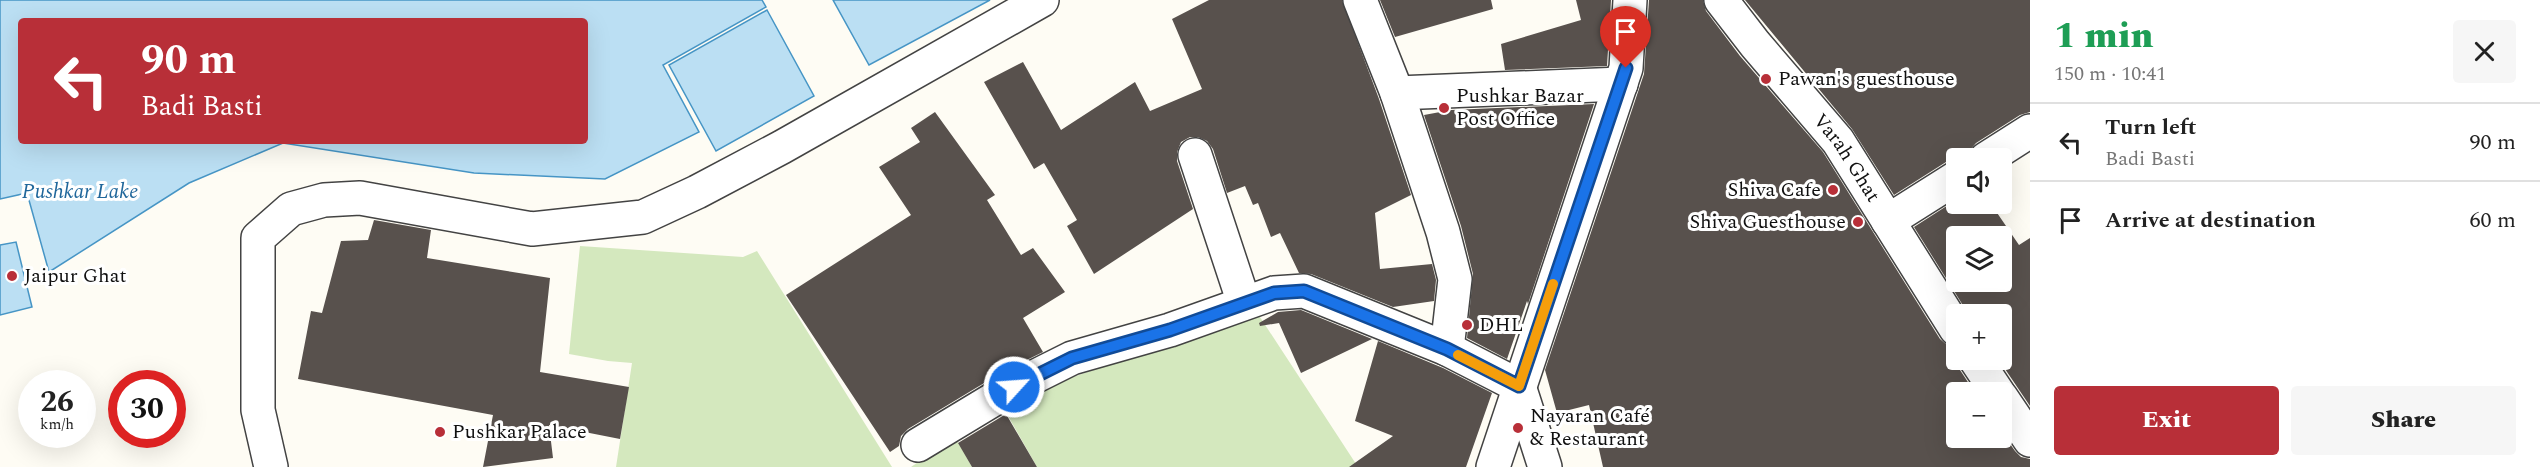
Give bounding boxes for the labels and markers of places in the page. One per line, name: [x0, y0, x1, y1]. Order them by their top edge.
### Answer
pin: [1600, 6, 1651, 68]
place label: Pawan's guesthouse: [1778, 64, 1955, 94]
marker: Pawan's guesthouse: [1759, 72, 1773, 86]
place label: Pushkar Bazar Post Office: [1456, 81, 1584, 134]
marker: Pushkar Bazar Post Office: [1437, 101, 1451, 115]
place label: Shiva Cafe: [1728, 175, 1821, 205]
marker: Shiva Cafe: [1826, 183, 1840, 197]
place label: Shiva Guesthouse: [1689, 207, 1846, 237]
marker: Shiva Guesthouse: [1851, 215, 1865, 229]
place label: Jaipur Ghat: [24, 261, 127, 291]
marker: Jaipur Ghat: [5, 269, 19, 283]
place label: DHL: [1479, 310, 1523, 340]
marker: DHL: [1460, 318, 1474, 332]
place label: Nayaran Café & Restaurant: [1530, 401, 1650, 454]
place label: Pushkar Palace: [452, 417, 587, 447]
marker: Nayaran Café & Restaurant: [1511, 421, 1525, 435]
marker: Pushkar Palace: [433, 425, 447, 439]

